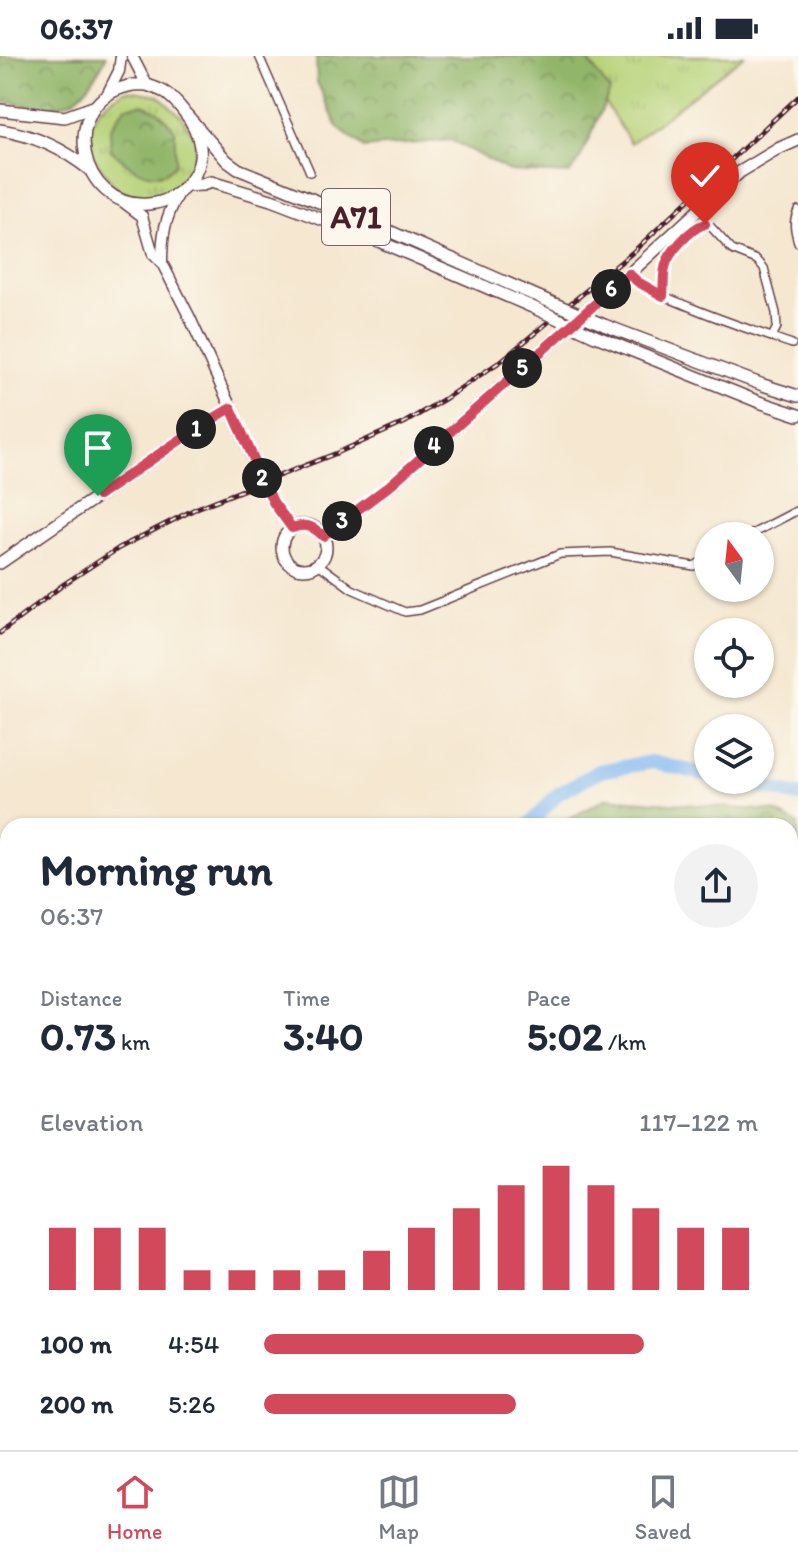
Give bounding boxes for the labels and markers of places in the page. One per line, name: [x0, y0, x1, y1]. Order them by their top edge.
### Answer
pin: [671, 142, 739, 224]
pin: 6: [591, 269, 631, 309]
pin: 5: [502, 348, 542, 388]
pin: 1: [176, 409, 216, 449]
pin: [64, 414, 132, 496]
pin: 4: [414, 426, 454, 466]
pin: 2: [242, 458, 282, 498]
pin: 3: [322, 501, 362, 541]

